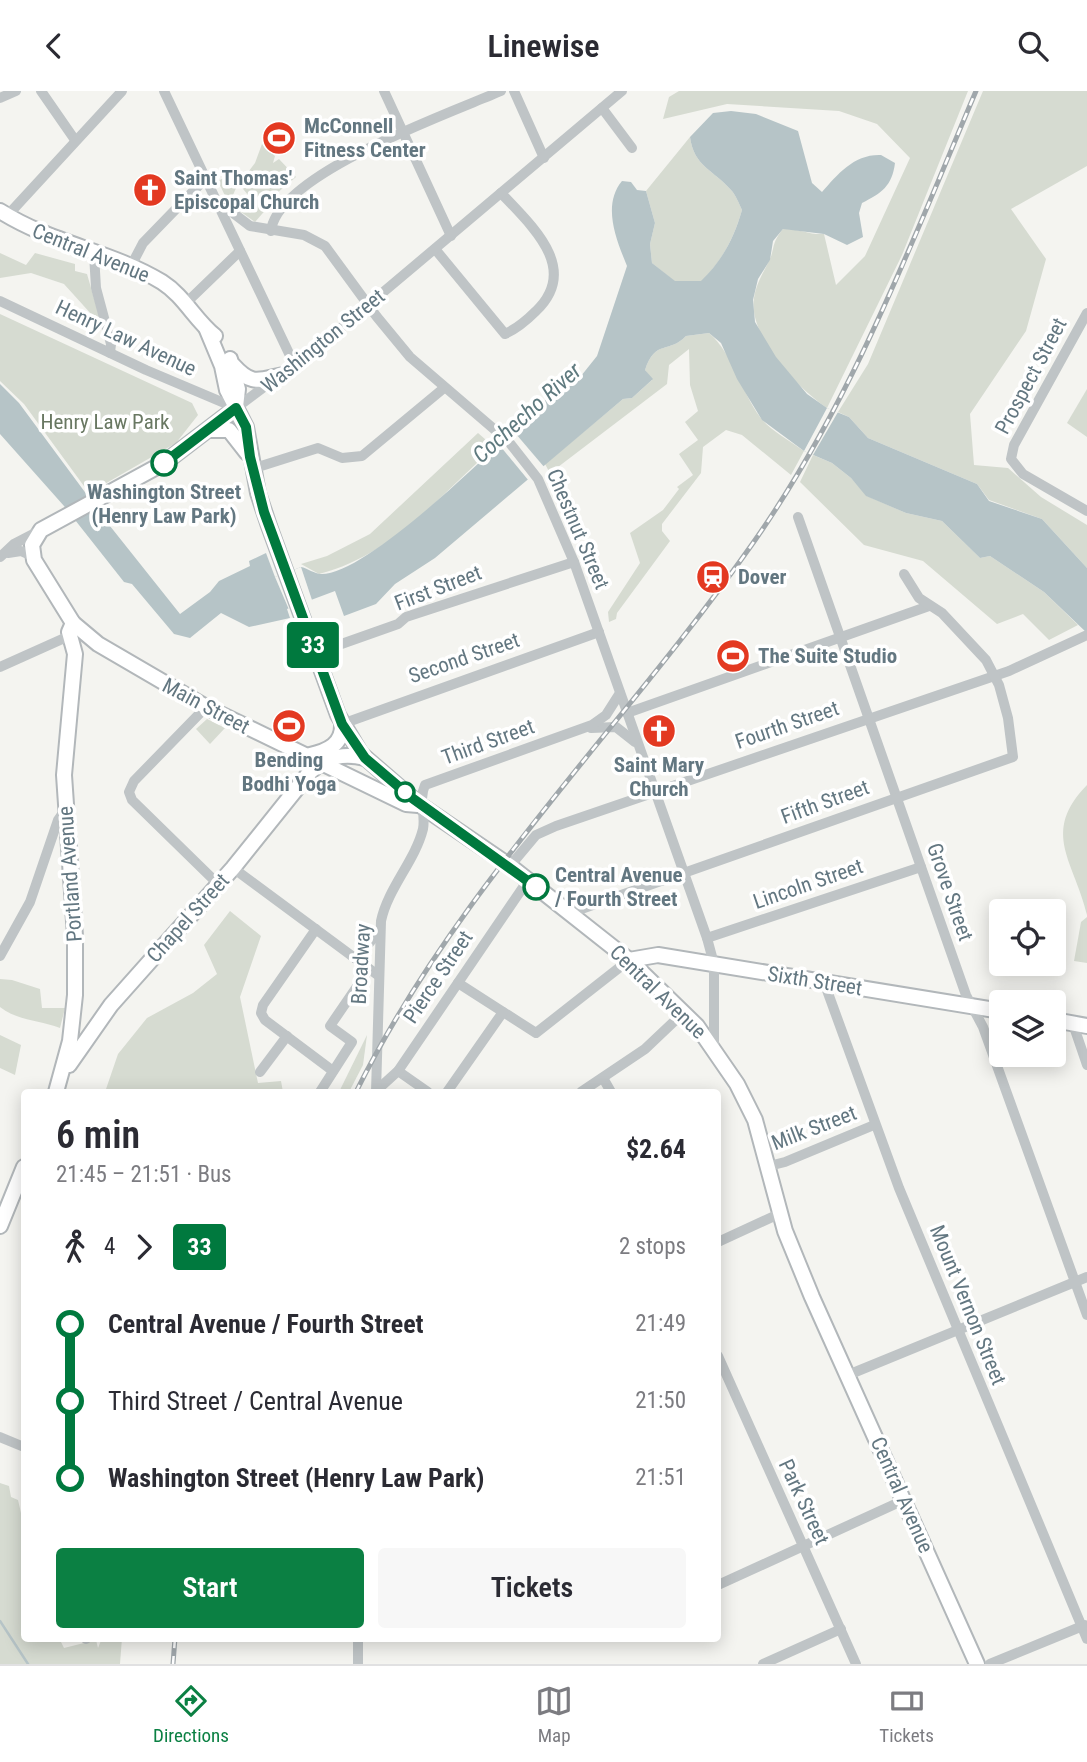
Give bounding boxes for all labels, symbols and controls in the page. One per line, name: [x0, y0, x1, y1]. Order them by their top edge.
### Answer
icon: back: [35, 27, 73, 65]
text: Linewise: [487, 27, 600, 65]
icon: search: [1014, 27, 1052, 65]
place label: McConnell Fitness Center: [304, 114, 426, 162]
sports icon: McConnell Fitness Center: [260, 119, 298, 157]
place label: Saint Thomas' Episcopal Church: [174, 166, 319, 214]
church icon: Saint Thomas' Episcopal Church: [131, 171, 169, 209]
street label: Central Avenue: [29, 219, 153, 287]
street label: Washington Street: [257, 284, 389, 398]
street label: Henry Law Avenue: [52, 295, 200, 381]
street label: Prospect Street: [990, 314, 1072, 438]
water label: Cochecho River: [467, 356, 588, 469]
park label: Henry Law Park: [40, 410, 170, 434]
marker: Washington Street (Henry Law Park): [151, 450, 177, 476]
street label: Chestnut Street: [542, 465, 614, 593]
place label: Washington Street (Henry Law Park): [87, 480, 241, 528]
station icon: Dover: [694, 558, 732, 596]
street label: First Street: [391, 560, 485, 616]
place label: Dover: [738, 565, 786, 589]
line badge: 33: [282, 622, 344, 668]
street label: Second Street: [405, 628, 523, 688]
text: 33: [301, 631, 325, 659]
sports icon: The Suite Studio: [714, 637, 752, 675]
place label: The Suite Studio: [758, 644, 897, 668]
street label: Main Street: [158, 673, 254, 739]
street label: Fourth Street: [732, 696, 842, 754]
sports icon: Bending Bodhi Yoga: [270, 707, 308, 745]
church icon: Saint Mary Church: [640, 712, 678, 750]
street label: Third Street: [439, 714, 537, 770]
place label: Bending Bodhi Yoga: [242, 748, 336, 796]
place label: Saint Mary Church: [614, 753, 705, 801]
street label: Fifth Street: [778, 775, 872, 829]
unlabelled marker: [395, 782, 415, 802]
street label: Portland Avenue: [53, 805, 87, 943]
street label: Grove Street: [922, 840, 978, 944]
street label: Lincoln Street: [750, 854, 866, 914]
place label: Central Avenue / Fourth Street: [554, 863, 683, 911]
street label: Chapel Street: [142, 869, 234, 967]
marker: Central Avenue / Fourth Street: [523, 874, 549, 900]
map controls: [989, 899, 1066, 1067]
button: locate: [989, 899, 1066, 976]
street label: Broadway: [347, 923, 375, 1005]
street label: Pierce Street: [398, 926, 478, 1028]
street label: Central Avenue: [605, 940, 711, 1044]
street label: Sixth Street: [766, 962, 864, 1000]
button: layers: [989, 990, 1066, 1067]
street label: Milk Street: [768, 1101, 860, 1155]
text: 6 min: [56, 1113, 140, 1157]
text: $2.64: [626, 1134, 686, 1164]
text: 21:45 – 21:51 · Bus: [56, 1161, 232, 1188]
street label: Mount Vernon Street: [925, 1222, 1011, 1388]
icon: walk: [56, 1228, 94, 1266]
icon: forward: [125, 1228, 163, 1266]
text: 4: [104, 1233, 115, 1260]
text: 33: [187, 1233, 212, 1261]
text: 2 stops: [619, 1233, 686, 1260]
text: Central Avenue / Fourth Street: [108, 1309, 424, 1339]
text: 21:49: [635, 1310, 686, 1337]
text: Third Street / Central Avenue: [108, 1386, 403, 1416]
text: 21:50: [635, 1387, 686, 1414]
street label: Central Avenue: [866, 1433, 938, 1557]
street label: Park Street: [774, 1455, 834, 1549]
text: Washington Street (Henry Law Park): [108, 1463, 484, 1493]
text: 21:51: [635, 1464, 686, 1491]
button: Start: [56, 1548, 364, 1628]
button: Tickets: [378, 1548, 686, 1628]
tab: Directions: [153, 1682, 229, 1747]
tab: Map: [535, 1682, 573, 1747]
tab: Tickets: [879, 1682, 934, 1747]

